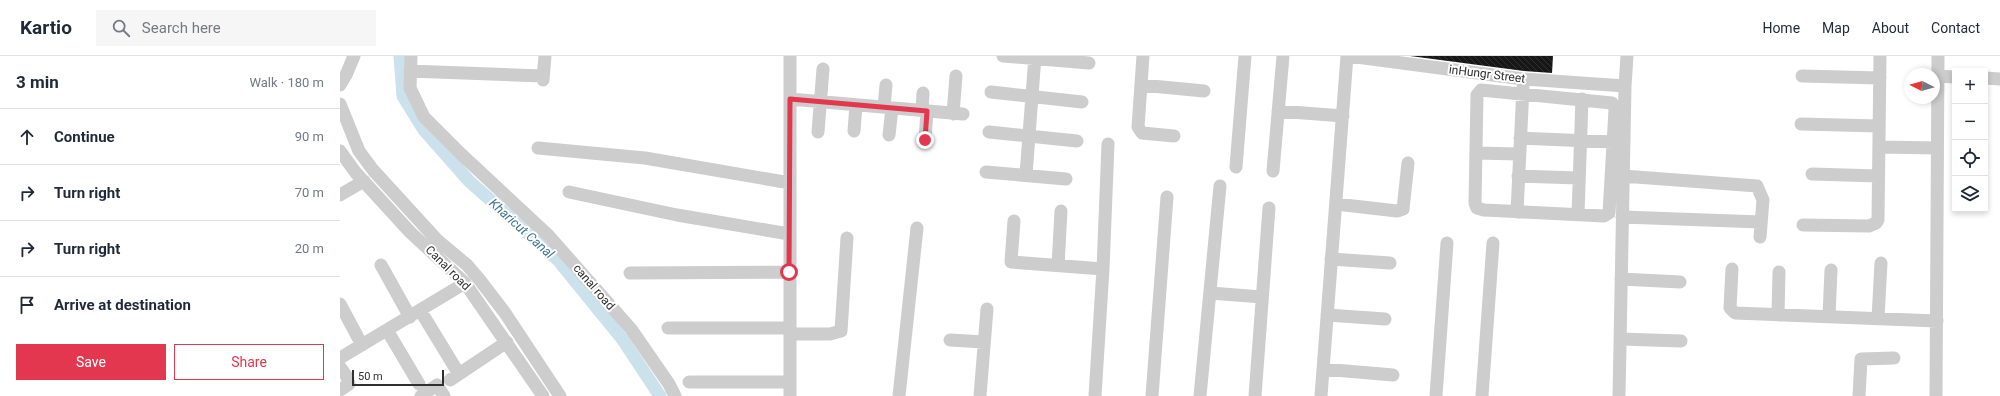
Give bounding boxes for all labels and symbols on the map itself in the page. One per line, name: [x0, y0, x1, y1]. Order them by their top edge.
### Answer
street label: inHungr Street: [1448, 62, 1526, 86]
north arrow: [1904, 68, 1940, 104]
route end: [916, 131, 934, 149]
water label: Kharicut Canal: [486, 195, 558, 262]
street label: Canal road: [423, 243, 473, 293]
street label: canal road: [570, 261, 618, 313]
route start: [780, 263, 798, 281]
scale bar: [352, 368, 444, 387]

